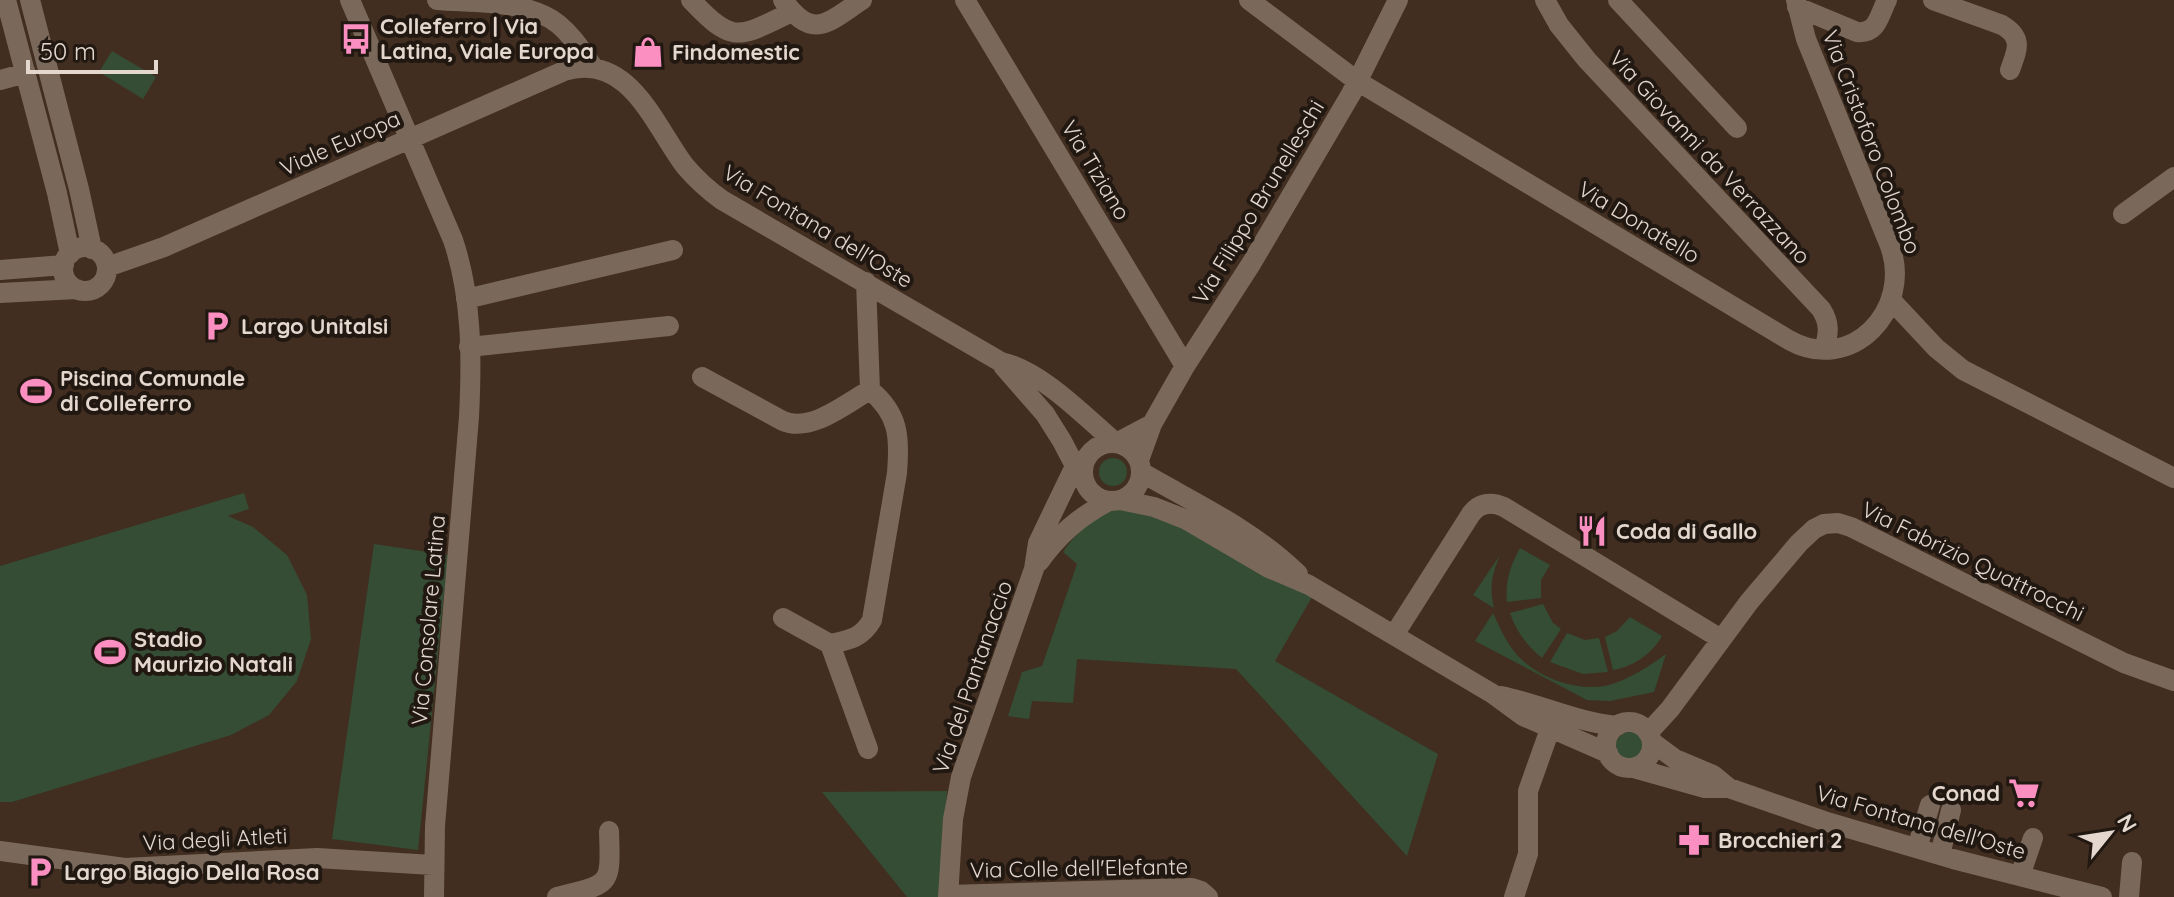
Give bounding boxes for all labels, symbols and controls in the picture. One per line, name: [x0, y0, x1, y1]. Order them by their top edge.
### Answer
place label: Colleferro | Via Latina, Viale Europa: [380, 12, 594, 65]
bus stop icon: Colleferro | Via Latina, Viale Europa: [339, 22, 373, 56]
scale bar: [28, 24, 156, 74]
street label: Via Cristoforo Colombo: [1816, 26, 1928, 258]
shop icon: Findomestic: [631, 35, 665, 69]
text: 50 m: [40, 36, 96, 66]
place label: Findomestic: [672, 38, 800, 66]
street label: Via Giovanni da Verrazzano: [1603, 44, 1817, 270]
street label: Via Filippo Brunelleschi: [1186, 95, 1330, 309]
street label: Viale Europa: [276, 104, 404, 182]
street label: Via Tiziano: [1055, 115, 1137, 225]
street label: Via Fontana dell'Oste: [718, 158, 918, 294]
street label: Via Donatello: [1573, 175, 1705, 269]
parking icon: Largo Unitalsi: [200, 309, 234, 343]
place label: Largo Unitalsi: [241, 312, 388, 340]
place label: Piscina Comunale di Colleferro: [60, 364, 245, 417]
sports icon: Piscina Comunale di Colleferro: [19, 374, 53, 408]
street label: Via Fabrizio Quattrocchi: [1857, 495, 2089, 627]
street label: Via Consolare Latina: [405, 514, 451, 726]
restaurant icon: Coda di Gallo: [1575, 514, 1609, 548]
place label: Coda di Gallo: [1616, 517, 1757, 545]
street label: Via del Pantanaccio: [926, 577, 1018, 777]
place label: Stadio Maurizio Natali: [134, 625, 293, 678]
sports icon: Stadio Maurizio Natali: [93, 635, 127, 669]
supermarket icon: Conad: [2007, 776, 2041, 810]
street label: Via Fontana dell'Oste: [1813, 779, 2029, 865]
place label: Conad: [1932, 779, 2000, 807]
north arrow: [2070, 793, 2150, 873]
text: N: [2111, 809, 2143, 837]
street label: Via degli Atleti: [142, 821, 288, 857]
pharmacy icon: Brocchieri 2: [1677, 823, 1711, 857]
place label: Brocchieri 2: [1718, 826, 1843, 854]
street label: Via Colle dell'Elefante: [970, 852, 1188, 884]
parking icon: Largo Biagio Della Rosa: [23, 855, 57, 889]
place label: Largo Biagio Della Rosa: [64, 858, 320, 886]

